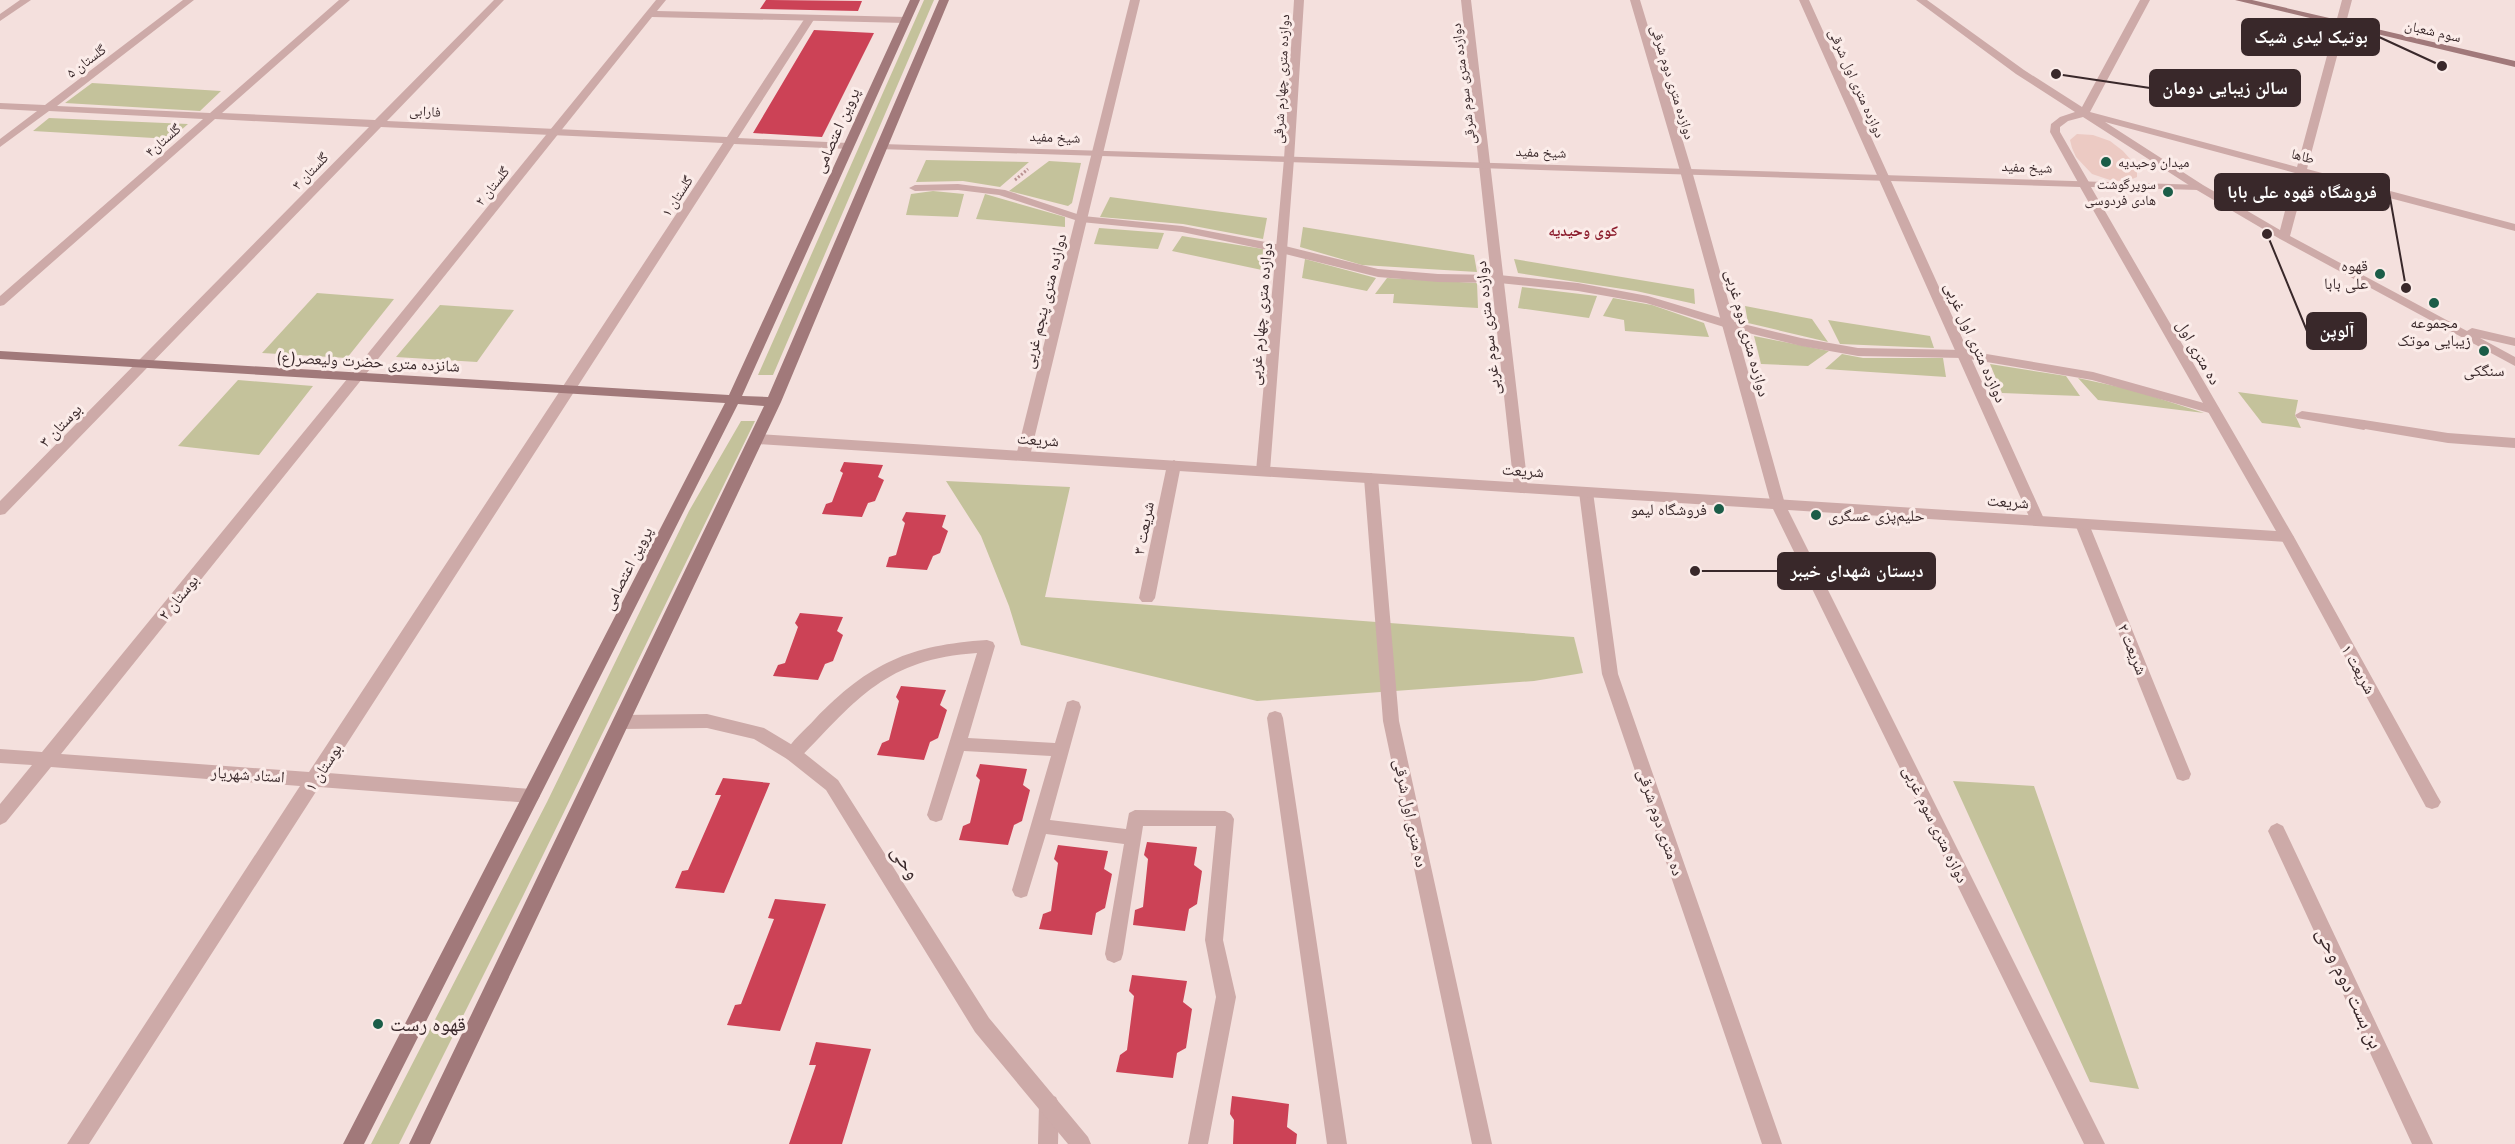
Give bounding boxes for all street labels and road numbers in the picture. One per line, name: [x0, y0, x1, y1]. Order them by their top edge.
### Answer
street label: دوازده متری چهارم شرقی: [1269, 14, 1294, 144]
street label: سوم شعبان: [2403, 16, 2463, 47]
street label: دوازده متری سوم شرقی: [1447, 22, 1480, 146]
street label: دوازده متری دوم شرقی: [1646, 23, 1699, 142]
street label: دوازده متری اول شرقی: [1824, 26, 1889, 141]
street label: گلستان ۵: [63, 40, 110, 83]
street label: پروین اعتصامی: [808, 84, 866, 176]
street label: فارابی: [409, 101, 441, 122]
street label: گلستان۴: [141, 119, 185, 161]
street label: شیخ مفید: [1029, 127, 1081, 148]
street label: شیخ مفید: [1515, 142, 1567, 163]
street label: طاها: [2289, 144, 2317, 169]
street label: گلستان ۳: [288, 148, 333, 194]
street label: شیخ مفید: [2001, 157, 2053, 178]
street label: گلستان ۲: [471, 163, 514, 210]
street label: گلستان ۱: [657, 172, 698, 220]
street label: دوازده متری پنجم غربی: [1018, 232, 1072, 371]
street label: دوازده متری چهارم غربی: [1244, 242, 1278, 386]
street label: دوازده متری سوم غربی: [1470, 260, 1506, 396]
street label: دوازده متری دوم غربی: [1719, 267, 1775, 399]
street label: دوازده متری اول غربی: [1939, 279, 2012, 406]
street label: ده متری اول: [2171, 316, 2226, 389]
street label: شانزده متری حضرت ولیعصر(ع): [276, 346, 460, 378]
street label: بوستان ۳: [34, 399, 87, 452]
street label: شریعت: [1016, 428, 1060, 452]
street label: شریعت: [1501, 459, 1545, 483]
street label: شریعت: [1986, 490, 2030, 514]
street label: شریعت ۳: [1128, 500, 1160, 557]
street label: پروین اعتصامی: [597, 523, 658, 614]
street label: بوستان ۲: [154, 570, 204, 625]
street label: شریعت ۲: [2112, 620, 2152, 678]
street label: شریعت ۱: [2336, 641, 2381, 698]
street label: بوستان ۱: [300, 739, 347, 796]
street label: ده متری اول شرقی: [1388, 757, 1432, 869]
street label: استاد شهریار: [209, 761, 285, 789]
street label: دوازه متری سوم غربی: [1897, 762, 1973, 887]
street label: ده متری دوم شرقی: [1631, 766, 1689, 879]
street label: وحی: [885, 840, 927, 885]
street label: بن بست دوم وحی: [2310, 923, 2389, 1053]

